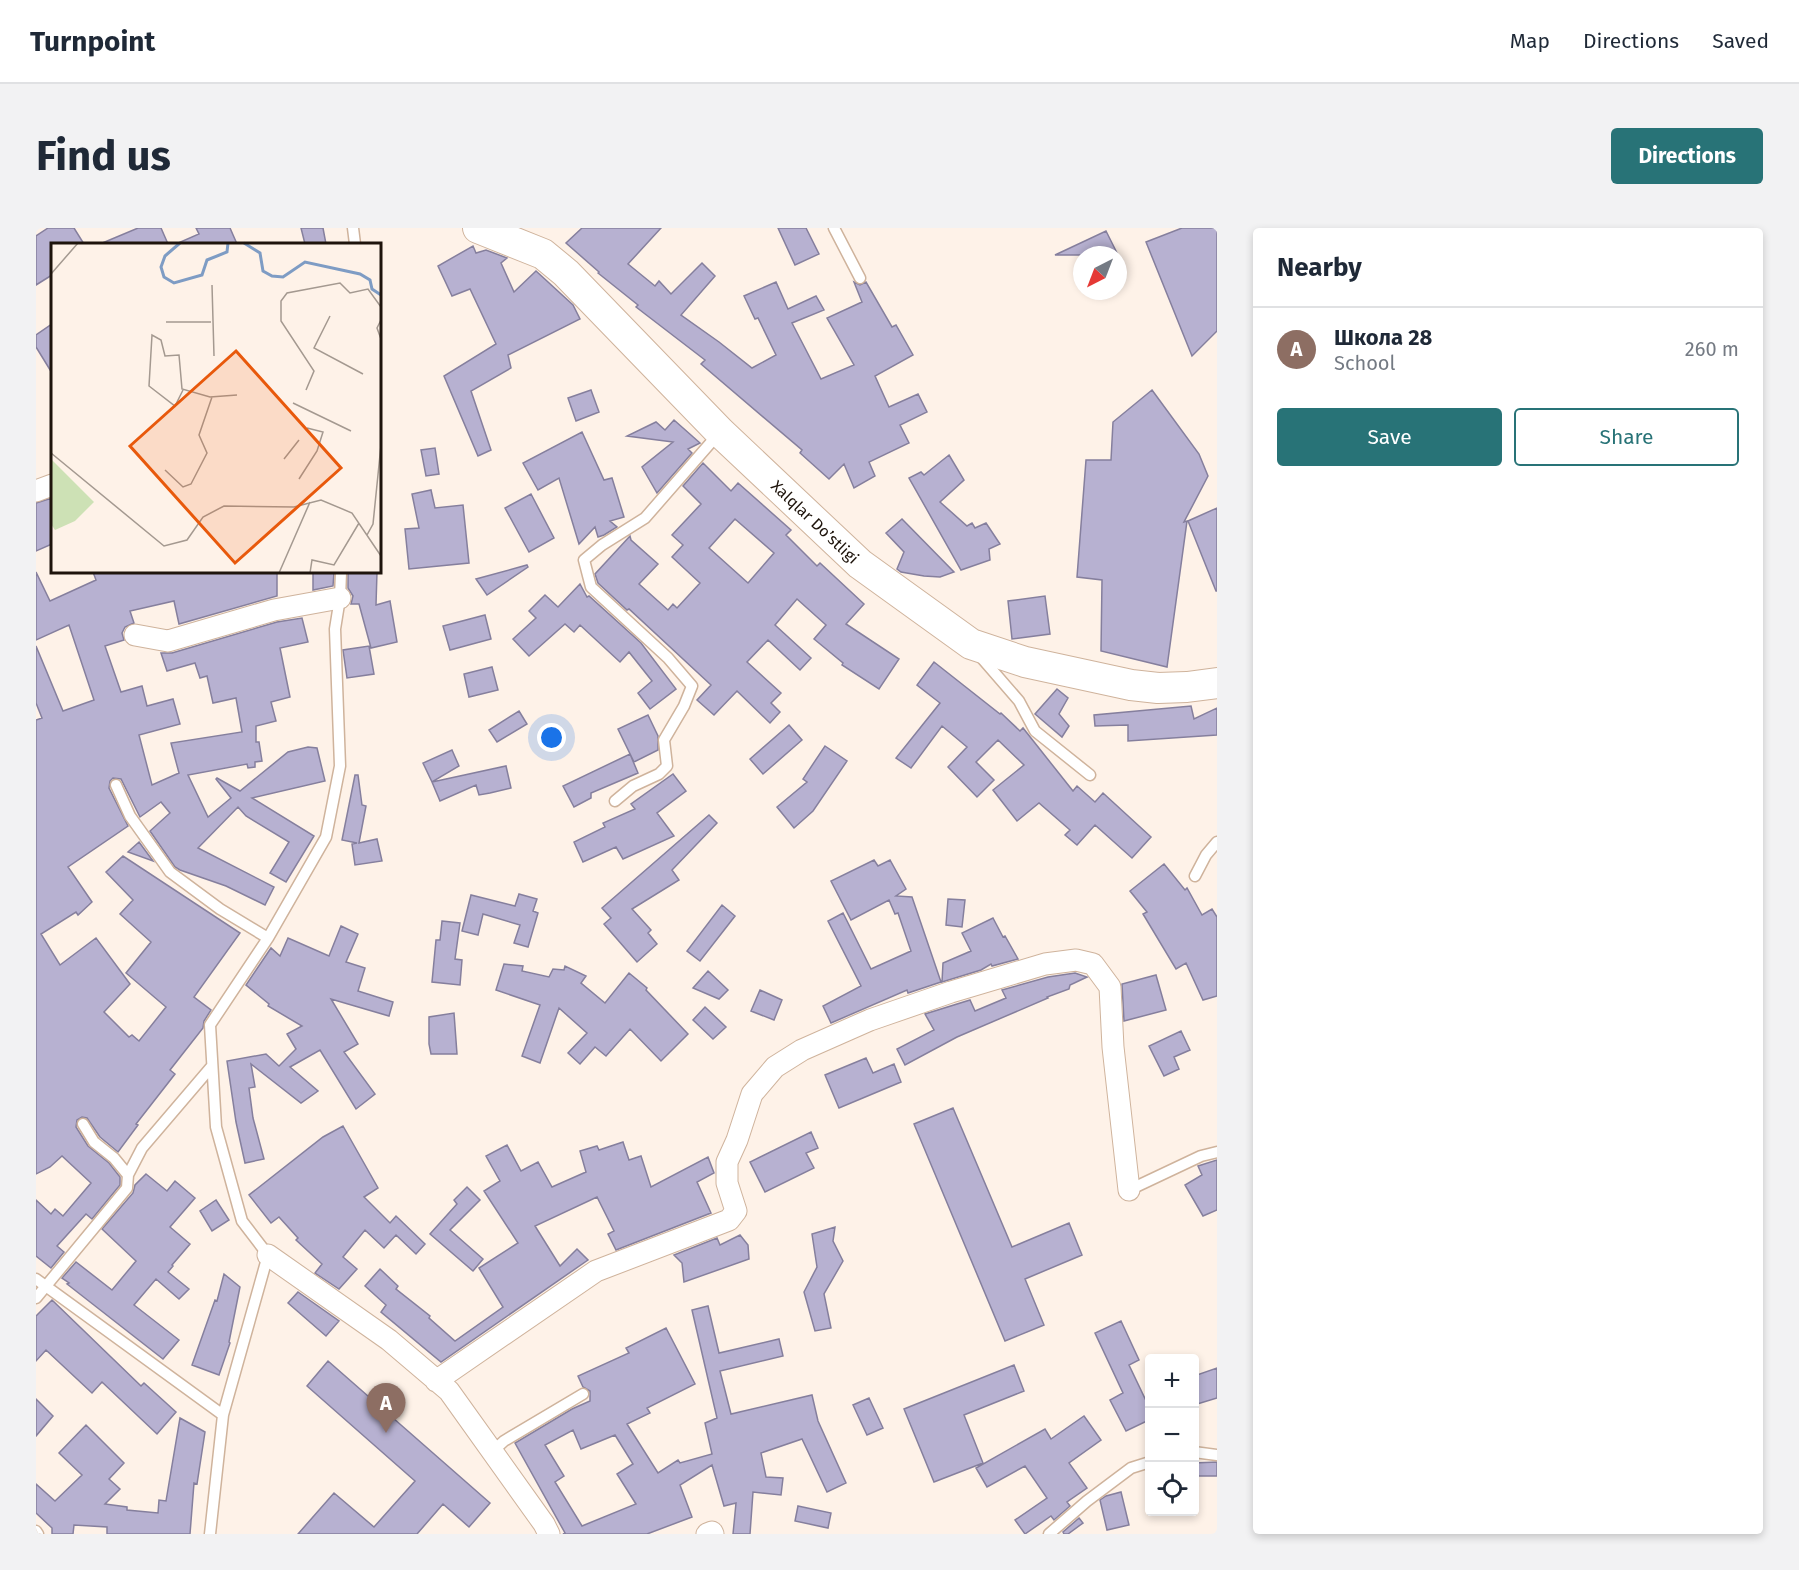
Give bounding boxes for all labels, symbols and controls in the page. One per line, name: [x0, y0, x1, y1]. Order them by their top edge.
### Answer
text: Turnpoint: [30, 25, 155, 58]
text: Map: [1510, 28, 1550, 54]
text: Directions: [1583, 28, 1679, 54]
text: Saved: [1712, 28, 1769, 54]
button: Directions: [1611, 128, 1763, 184]
text: Find us: [36, 131, 171, 181]
inset map: [51, 243, 381, 573]
north arrow: [1073, 246, 1127, 300]
text: Nearby: [1277, 252, 1362, 283]
text: Школа 28: [1334, 324, 1432, 351]
text: A: [1291, 337, 1302, 361]
text: 260 m: [1685, 337, 1739, 361]
text: School: [1334, 351, 1395, 375]
button: Save: [1277, 408, 1502, 466]
button: Share: [1514, 408, 1739, 466]
street label: Xalqlar Do’stligi: [767, 476, 863, 567]
your location: [537, 723, 566, 752]
map controls: [1145, 1354, 1199, 1516]
button: +: [1145, 1354, 1199, 1408]
pin: A: [366, 1384, 406, 1433]
button: −: [1145, 1408, 1199, 1462]
button: locate: [1145, 1462, 1199, 1516]

